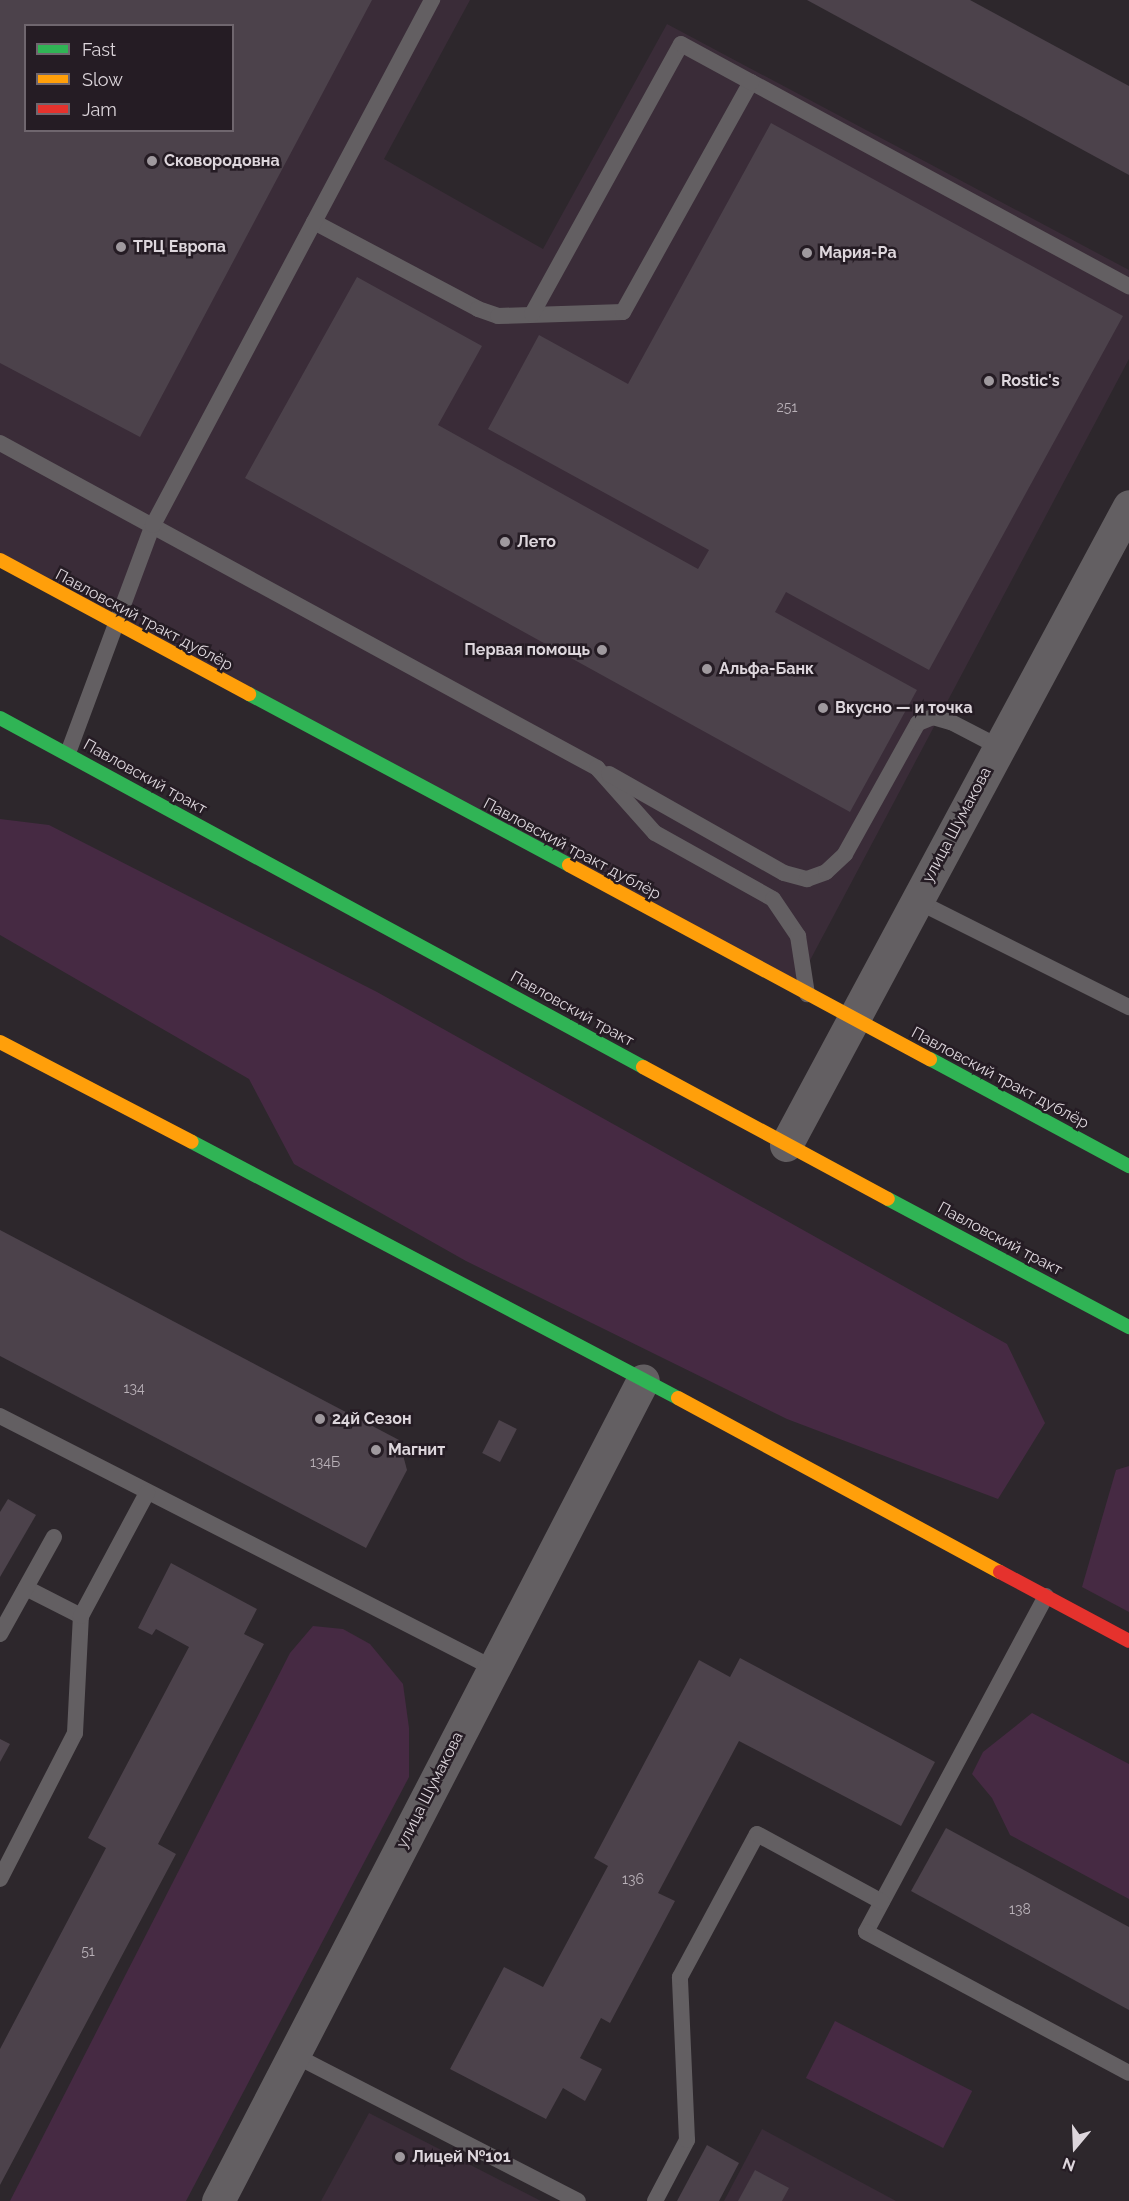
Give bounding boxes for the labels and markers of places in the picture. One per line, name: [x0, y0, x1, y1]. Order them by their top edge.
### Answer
place label: Сковородовна: [164, 151, 280, 171]
marker: Сковородовна: [145, 154, 159, 168]
place label: ТРЦ Европа: [133, 237, 226, 257]
marker: ТРЦ Европа: [114, 240, 128, 254]
place label: Мария-Ра: [819, 243, 897, 263]
marker: Мария-Ра: [800, 246, 814, 260]
place label: Rostic's: [1001, 371, 1060, 391]
marker: Rostic's: [982, 374, 996, 388]
place label: Лето: [517, 532, 556, 552]
marker: Лето: [498, 535, 512, 549]
place label: Первая помощь: [464, 640, 590, 660]
marker: Первая помощь: [595, 643, 609, 657]
place label: Альфа-Банк: [719, 659, 814, 679]
marker: Альфа-Банк: [700, 662, 714, 676]
place label: Вкусно — и точка: [835, 698, 973, 718]
marker: Вкусно — и точка: [816, 701, 830, 715]
place label: 24й Сезон: [332, 1409, 412, 1429]
marker: 24й Сезон: [313, 1412, 327, 1426]
place label: Магнит: [388, 1440, 445, 1460]
marker: Магнит: [369, 1443, 383, 1457]
place label: Лицей №101: [412, 2147, 511, 2167]
marker: Лицей №101: [393, 2150, 407, 2164]

